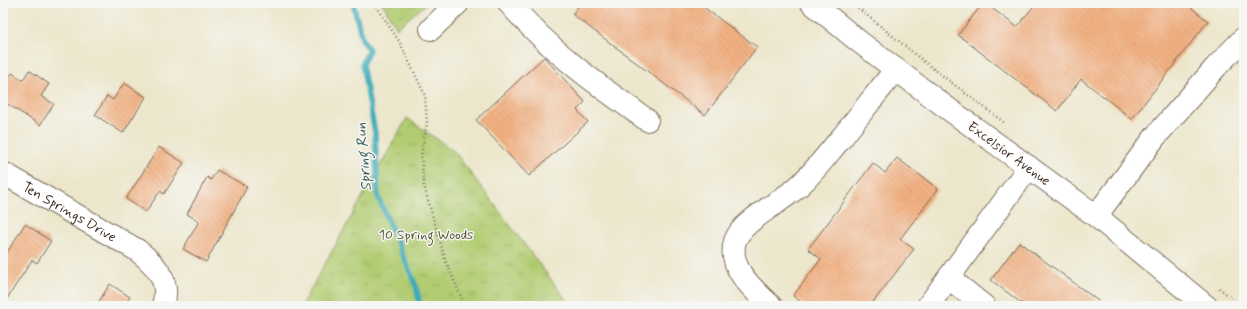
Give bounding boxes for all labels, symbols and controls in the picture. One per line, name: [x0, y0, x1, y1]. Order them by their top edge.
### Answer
street label: Excelsior Avenue: [964, 118, 1054, 190]
water label: Spring Run: [351, 121, 379, 192]
street label: Ten Springs Drive: [19, 178, 120, 246]
park label: 10 Spring Woods: [379, 226, 473, 246]

